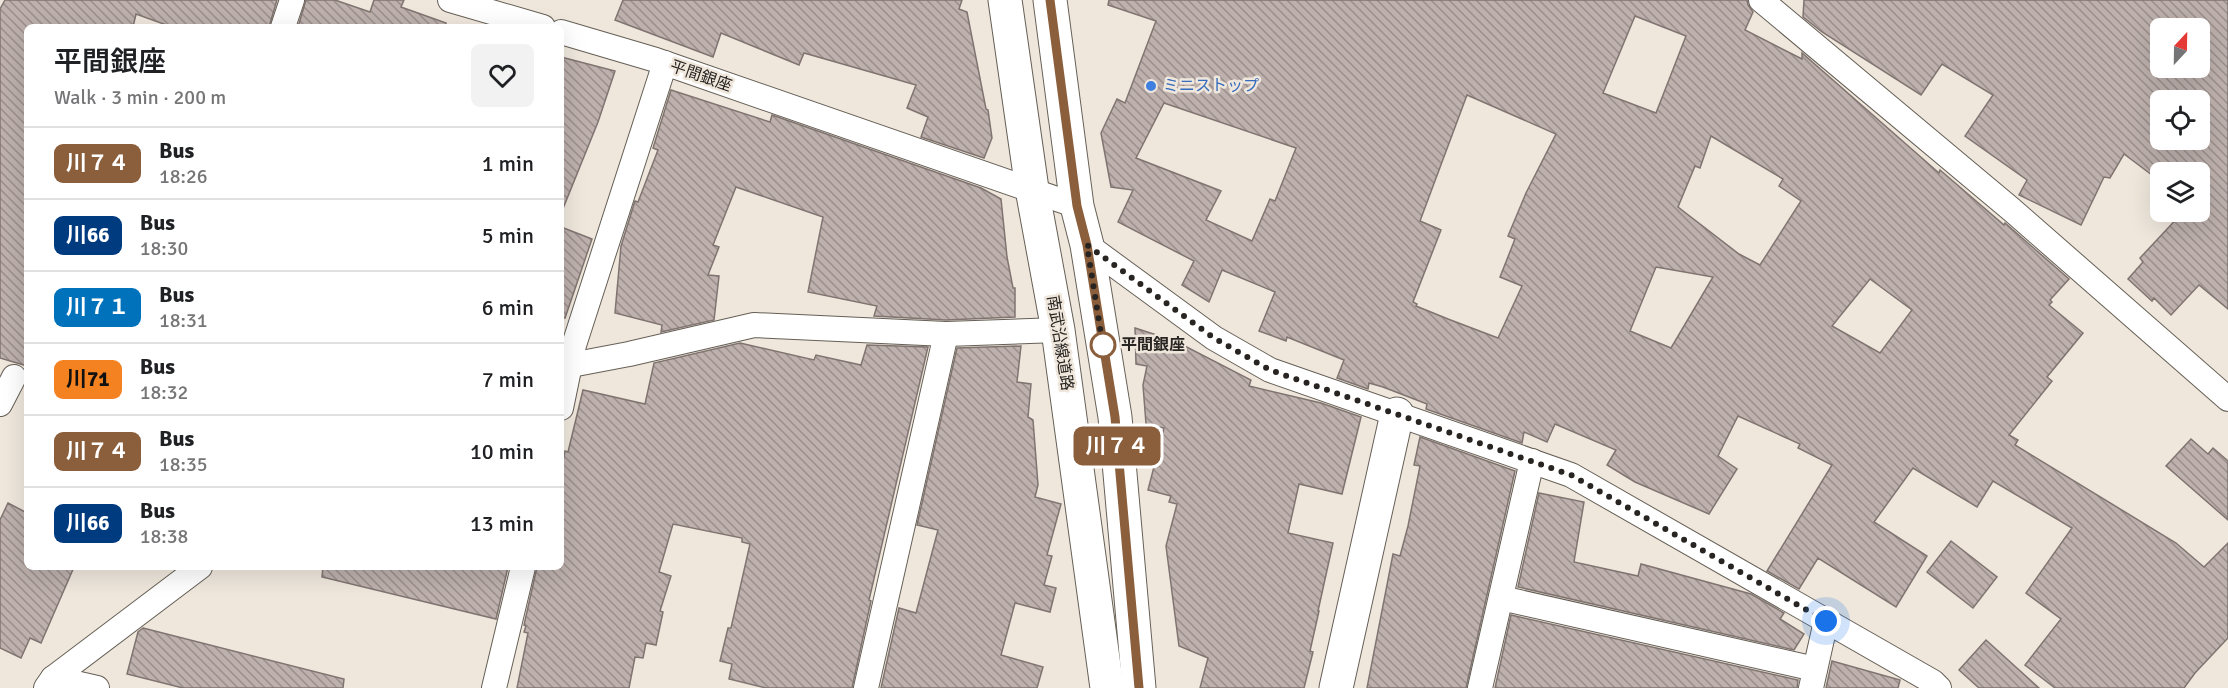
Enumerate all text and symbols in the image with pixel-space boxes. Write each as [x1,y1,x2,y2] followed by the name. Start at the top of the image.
[2150,18,2210,78] north arrow
[2150,18,2210,222] map controls
[471,44,534,107] button: heart
[54,45,166,79] text: 平間銀座
[667,56,735,96] street label: 平間銀座
[1163,76,1259,96] place label: ミニストップ
[1144,79,1158,93] marker: ミニストップ
[54,85,226,110] text: Walk · 3 min · 200 m
[2150,90,2210,150] button: locate
[159,137,194,164] text: Bus
[66,150,129,176] text: 川７４
[482,150,534,177] text: 1 min
[2150,162,2210,222] button: layers
[159,164,208,189] text: 18:26
[140,209,175,236] text: Bus
[66,222,110,248] text: 川66
[482,222,534,249] text: 5 min
[140,236,188,261] text: 18:30
[159,281,194,308] text: Bus
[66,294,129,320] text: 川７１
[482,294,534,321] text: 6 min
[1043,294,1077,392] street label: 南武沿線道路
[159,308,208,333] text: 18:31
[1090,332,1116,358] marker: 平間銀座
[1121,335,1185,355] place label: 平間銀座
[140,353,175,380] text: Bus
[66,366,110,392] text: 川71
[482,366,534,393] text: 7 min
[140,380,188,405] text: 18:32
[159,425,194,452] text: Bus
[1082,426,1152,466] line badge: 川７４
[1086,433,1149,459] text: 川７４
[66,438,129,464] text: 川７４
[470,438,534,465] text: 10 min
[159,452,208,477] text: 18:35
[140,497,175,524] text: Bus
[66,510,110,536] text: 川66
[470,510,534,537] text: 13 min
[140,524,188,549] text: 18:38
[1811,606,1841,636] your location

